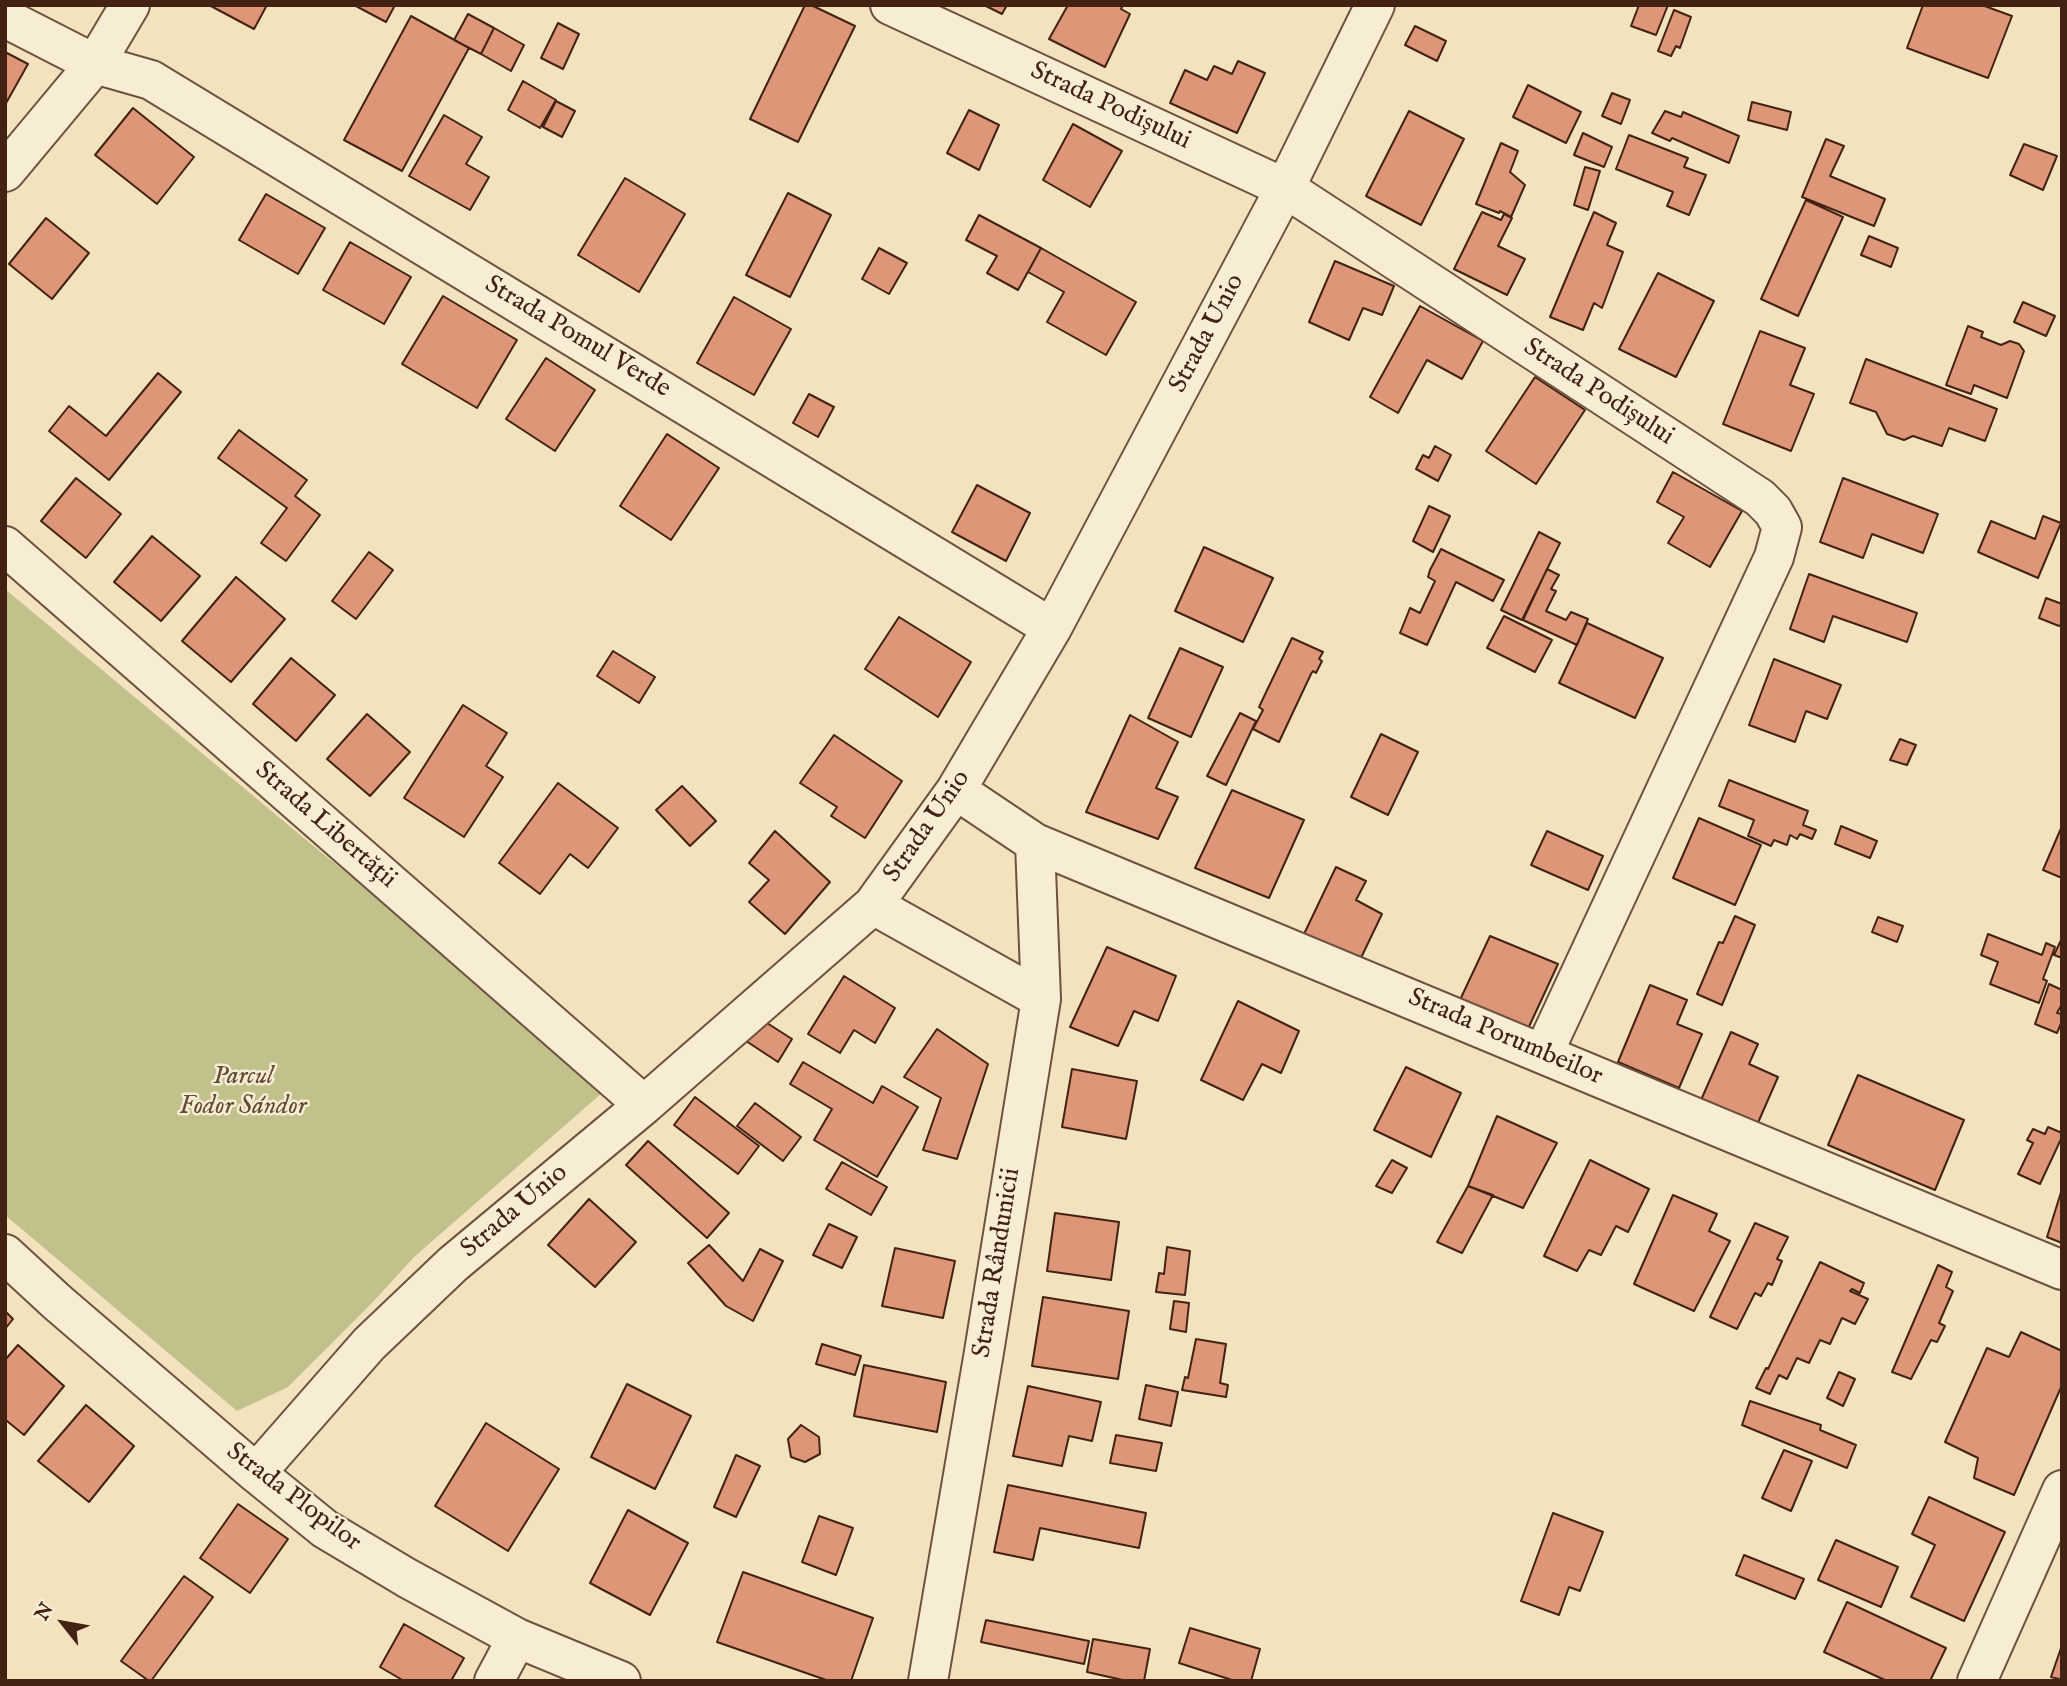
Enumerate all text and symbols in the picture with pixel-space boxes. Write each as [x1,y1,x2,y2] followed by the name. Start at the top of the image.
[1025,56,1195,158] street label: Strada Podișului
[1164,269,1252,399] street label: Strada Unio
[478,270,676,406] street label: Strada Pomul Verde
[1517,333,1679,453] street label: Strada Podișului
[248,756,402,896] street label: Strada Libertății
[878,765,978,889] street label: Strada Unio
[1403,983,1607,1093] street label: Strada Porumbeilor
[179,1062,307,1124] park label: Parcul Fodor Sándor
[455,1158,575,1266] street label: Strada Unio
[968,1166,1028,1360] street label: Strada Rândunicii
[219,1437,367,1559] street label: Strada Plopilor
[28,1588,98,1658] north arrow
[30,1599,60,1625] text: N

